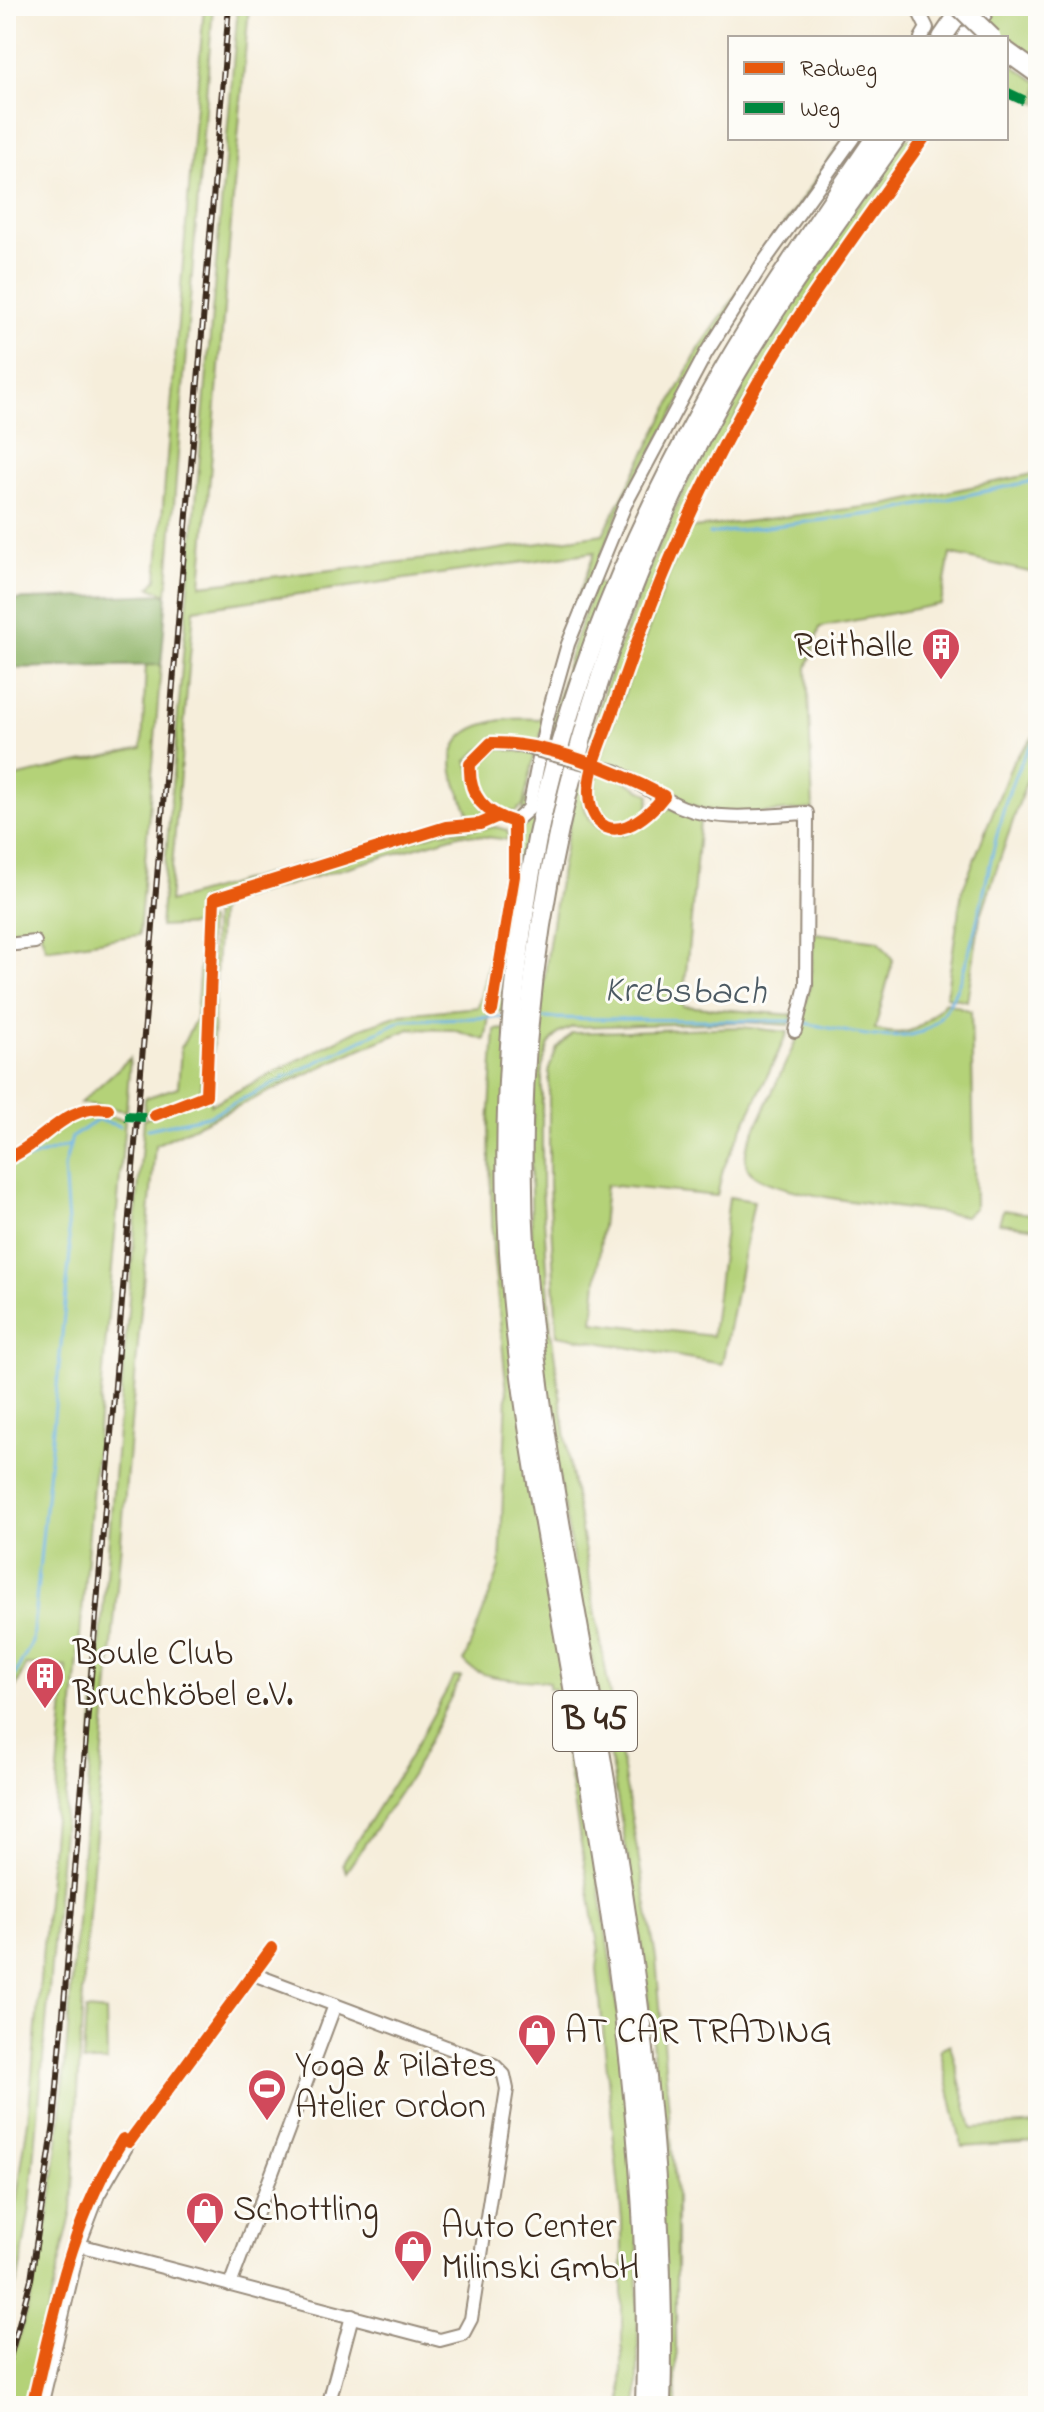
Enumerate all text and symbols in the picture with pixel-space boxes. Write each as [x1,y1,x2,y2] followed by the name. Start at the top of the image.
[728,36,1008,140] legend
[800,53,877,88] text: Radweg
[800,93,840,128] text: Weg
[794,621,914,674] place label: Reithalle
[920,626,962,681] building icon: Reithalle
[603,964,767,1022] water label: Krebsbach
[72,1629,293,1723] place label: Boule Club Bruchköbel e.V.
[24,1655,66,1710] building icon: Boule Club Bruchköbel e.V.
[553,1691,637,1751] road number: B 45
[565,2007,832,2060] place label: AT CAR TRADING
[516,2012,558,2067] shop icon: AT CAR TRADING
[295,2041,496,2135] place label: Yoga & Pilates Atelier Ordon
[246,2067,288,2122] sports icon: Yoga & Pilates Atelier Ordon
[233,2185,379,2238] place label: Schottling
[184,2190,226,2245] shop icon: Schottling
[441,2202,640,2296] place label: Auto Center Milinski GmbH
[392,2228,434,2283] shop icon: Auto Center Milinski GmbH

